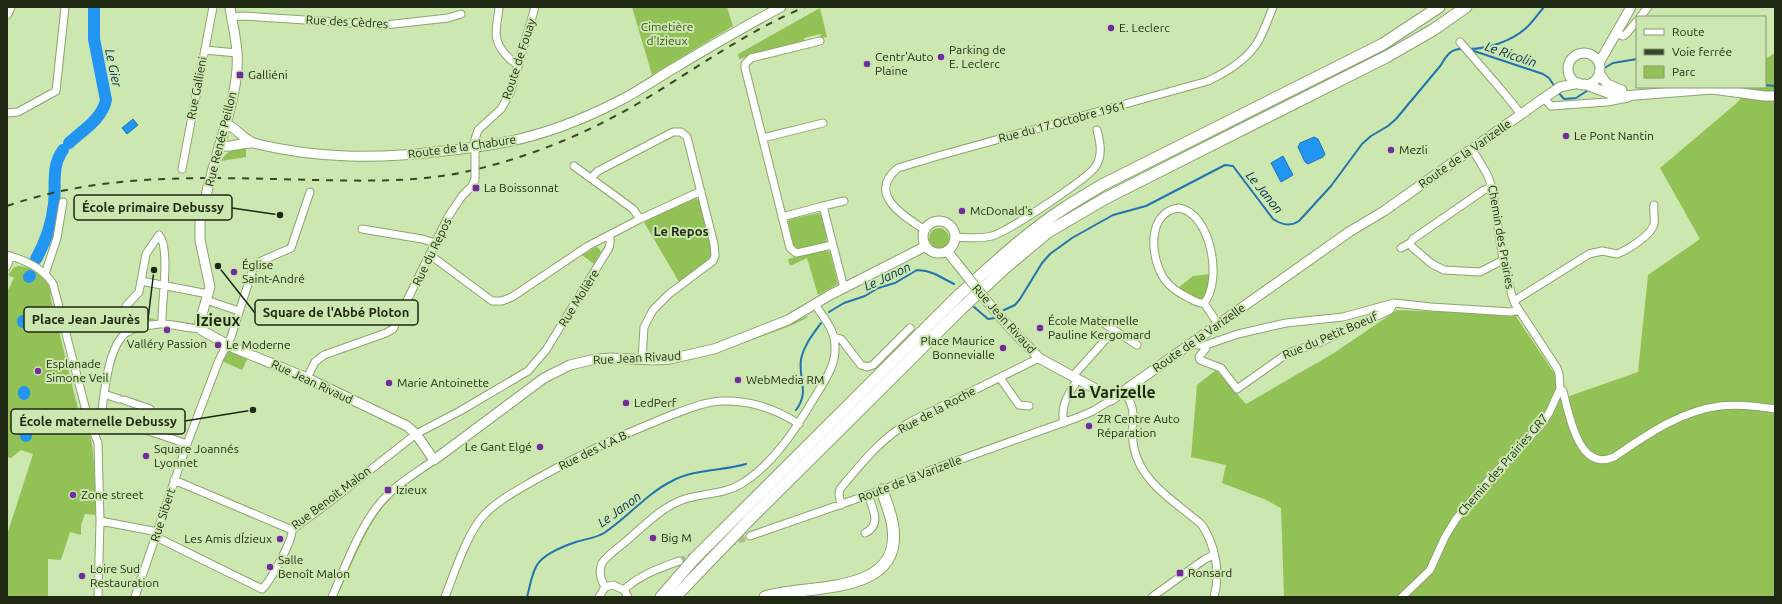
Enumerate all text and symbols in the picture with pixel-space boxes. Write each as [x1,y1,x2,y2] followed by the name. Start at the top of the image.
[305,13,389,30] street label: Rue des Cèdres
[1636,16,1766,88] legend
[499,17,538,101] street label: Route de Fouay
[641,20,693,47] park label: Cimetière d'Izieux
[1119,21,1170,34] place label: E. Leclerc
[1106,23,1116,33] marker: E. Leclerc
[1672,25,1705,38] text: Route
[1483,39,1539,69] water label: Le Ricolin
[949,43,1006,70] place label: Parking de E. Leclerc
[1672,45,1732,58] text: Voie ferrée
[103,48,125,89] water label: Le Gier
[875,50,934,77] place label: Centr'Auto Plaine
[936,52,946,62] marker: Parking de E. Leclerc
[184,55,209,120] street label: Rue Gallieni
[862,59,872,69] marker: Centr'Auto Plaine
[1672,65,1696,78] text: Parc
[248,68,288,81] place label: Galliéni
[235,70,245,80] marker: Galliéni
[202,90,239,188] street label: Rue Renée Peillon
[997,98,1127,145] street label: Rue du 17 Octobre 1961
[1416,117,1513,190] street label: Route de la Varizelle
[1574,129,1654,142] place label: Le Pont Nantin
[1561,131,1571,141] marker: Le Pont Nantin
[407,132,517,161] street label: Route de la Chabure
[1399,143,1428,156] place label: Mezli
[1386,145,1396,155] marker: Mezli
[1244,168,1286,216] water label: Le Janon
[484,181,559,194] place label: La Boissonnat
[471,183,481,193] marker: La Boissonnat
[1486,184,1517,290] street label: Chemin des Prairies
[74,195,232,220] callout: École primaire Debussy
[82,199,224,214] text: École primaire Debussy
[970,204,1033,217] place label: McDonald's
[957,206,967,216] marker: McDonald's
[410,216,454,288] street label: Rue du Repos
[653,224,709,238] district label: Le Repos
[242,258,305,285] place label: Église Saint-André
[861,259,913,293] water label: Le Janon
[229,267,239,277] marker: Église Saint-André
[556,267,601,329] street label: Rue Molière
[970,282,1039,356] street label: Rue Jean Rivaud
[255,300,418,325] callout: Square de l'Abbé Ploton
[1150,301,1247,374] street label: Route de la Varizelle
[263,305,409,319] text: Square de l'Abbé Ploton
[24,307,148,332] callout: Place Jean Jaurès
[1280,310,1380,361] street label: Rue du Petit Boeuf
[196,311,241,329] district label: Izieux
[32,312,140,326] text: Place Jean Jaurès
[1048,314,1151,341] place label: École Maternelle Pauline Kergomard
[1035,323,1045,333] marker: École Maternelle Pauline Kergomard
[162,325,172,335] marker: Valléry Passion
[920,334,995,361] place label: Place Maurice Bonnevialle
[127,337,207,350] place label: Valléry Passion
[226,338,291,351] place label: Le Moderne
[213,340,223,350] marker: Le Moderne
[998,343,1008,353] marker: Place Maurice Bonnevialle
[593,349,681,366] street label: Rue Jean Rivaud
[46,357,109,384] place label: Esplanade Simone Veil
[269,357,355,406] street label: Rue Jean Rivaud
[33,366,43,376] marker: Esplanade Simone Veil
[746,373,824,386] place label: WebMedia RM
[733,375,743,385] marker: WebMedia RM
[397,376,489,389] place label: Marie Antoinette
[384,378,394,388] marker: Marie Antoinette
[1068,383,1156,401] district label: La Varizelle
[896,384,978,435] street label: Rue de la Roche
[634,396,677,409] place label: LedPerf
[621,398,631,408] marker: LedPerf
[11,409,185,434] callout: École maternelle Debussy
[1455,411,1550,518] street label: Chemin des Prairies GR7
[1097,412,1180,439] place label: ZR Centre Auto Réparation
[19,413,177,428] text: École maternelle Debussy
[1084,421,1094,431] marker: ZR Centre Auto Réparation
[556,427,631,472] street label: Rue des V.A.B.
[465,440,532,453] place label: Le Gant Elgé
[154,442,239,469] place label: Square Joannés Lyonnet
[535,442,545,452] marker: Le Gant Elgé
[141,451,151,461] marker: Square Joannés Lyonnet
[856,453,963,504] street label: Route de la Varizelle
[289,464,373,532] street label: Rue Benoit Malon
[396,483,427,496] place label: Izieux
[383,485,393,495] marker: Izieux
[148,486,177,543] street label: Rue Sibert
[81,488,144,501] place label: Zone street
[595,489,643,529] water label: Le Janon
[68,490,78,500] marker: Zone street
[661,531,692,544] place label: Big M
[184,532,272,545] place label: Les Amis dÍzieux
[648,533,658,543] marker: Big M
[275,534,285,544] marker: Les Amis dÍzieux
[278,553,350,580] place label: Salle Benoît Malon
[90,562,159,589] place label: Loire Sud Restauration
[265,562,275,572] marker: Salle Benoît Malon
[1188,566,1232,579] place label: Ronsard
[1175,568,1185,578] marker: Ronsard
[77,571,87,581] marker: Loire Sud Restauration

